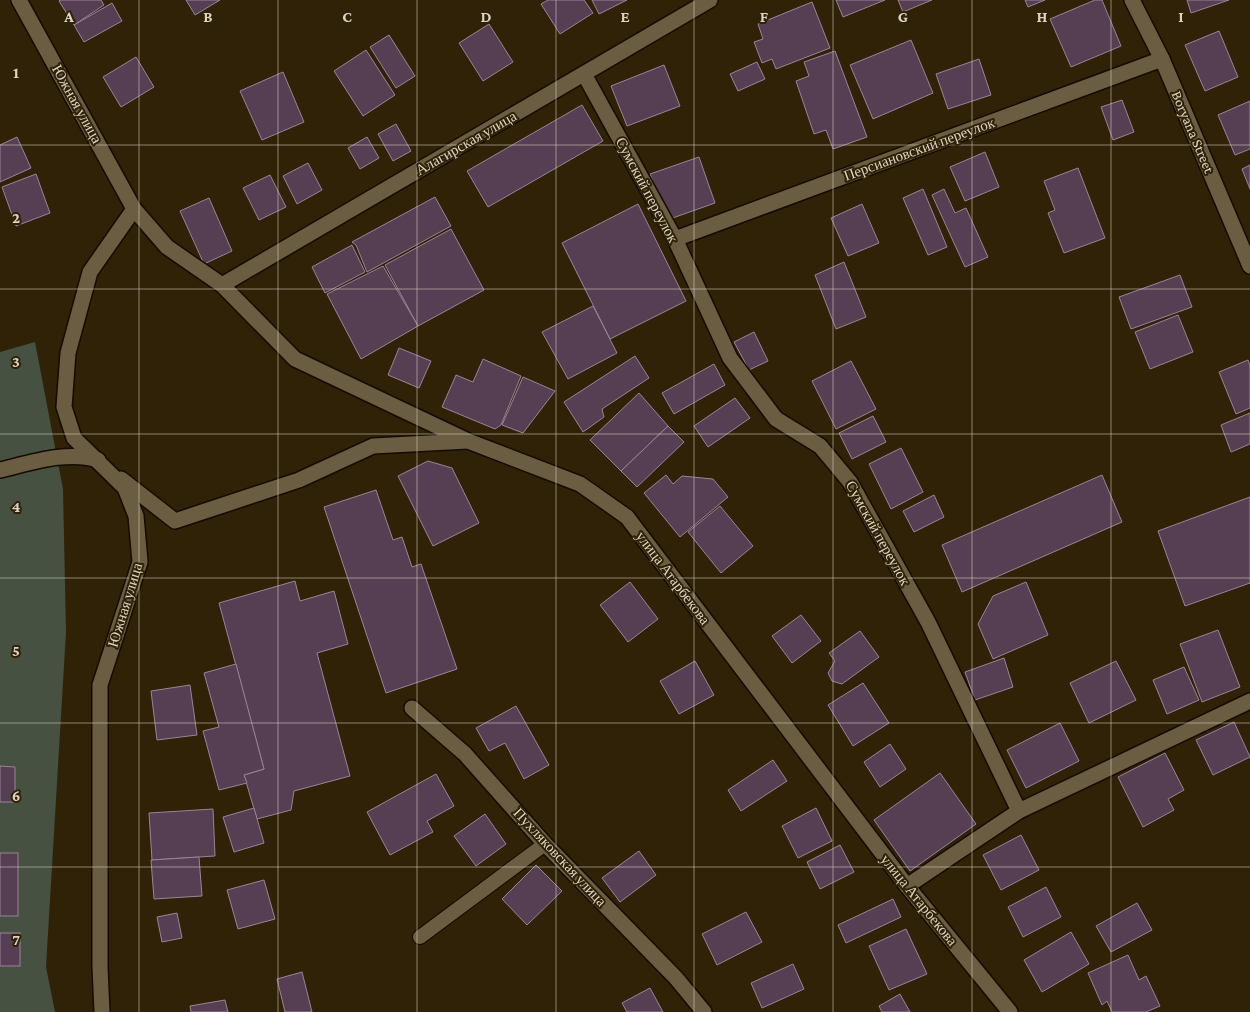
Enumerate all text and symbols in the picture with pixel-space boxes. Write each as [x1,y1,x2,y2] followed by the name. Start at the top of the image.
[63,8,74,25] text: A
[203,8,213,25] text: B
[342,8,352,25] text: C
[480,8,492,25] text: D
[620,8,630,25] text: E
[760,8,769,25] text: F
[898,8,908,25] text: G
[1037,8,1048,25] text: H
[1178,8,1184,25] text: I
[49,62,105,146] street label: Южная улица
[13,64,19,81] text: 1
[1168,89,1218,177] street label: Boryana Street
[413,107,520,178] street label: Алагирская улица
[841,114,997,184] street label: Персиановский переулок
[613,135,682,246] street label: Сумский переулок
[12,209,20,226] text: 2
[12,353,20,370] text: 3
[843,478,914,589] street label: Сумский переулок
[12,498,21,515] text: 4
[633,528,713,628] street label: улица Атарбекова
[105,561,146,649] street label: Южная улица
[12,642,20,659] text: 5
[12,787,20,804] text: 6
[510,805,610,910] street label: Пухляковская улица
[877,851,961,949] street label: улица Атарбекова
[12,931,20,948] text: 7

